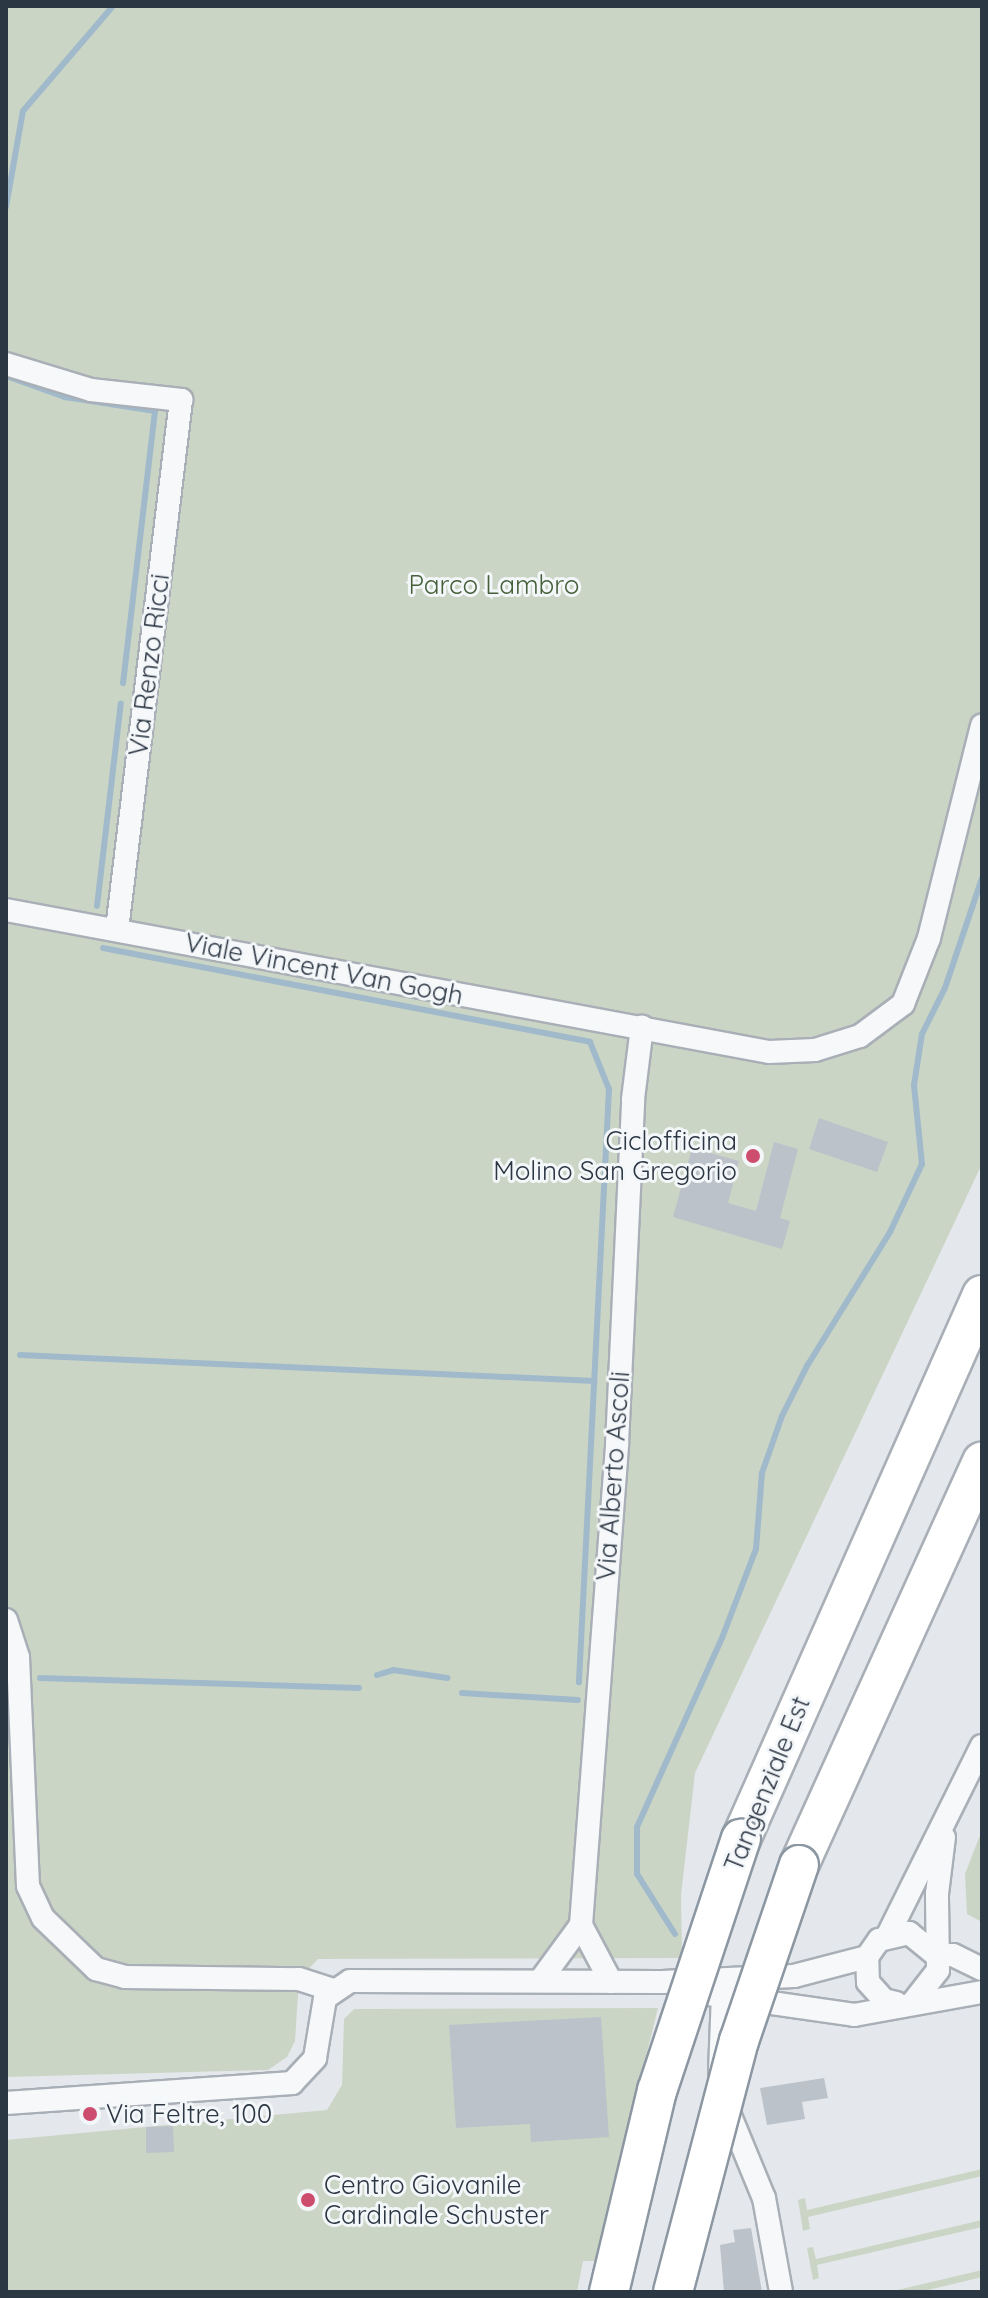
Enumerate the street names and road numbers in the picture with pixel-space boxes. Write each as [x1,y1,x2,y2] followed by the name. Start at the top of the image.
[122,572,176,758] street label: Via Renzo Ricci
[182,927,466,1011] street label: Viale Vincent Van Gogh
[590,1370,636,1582] street label: Via Alberto Ascoli
[718,1692,816,1876] street label: Tangenziale Est

